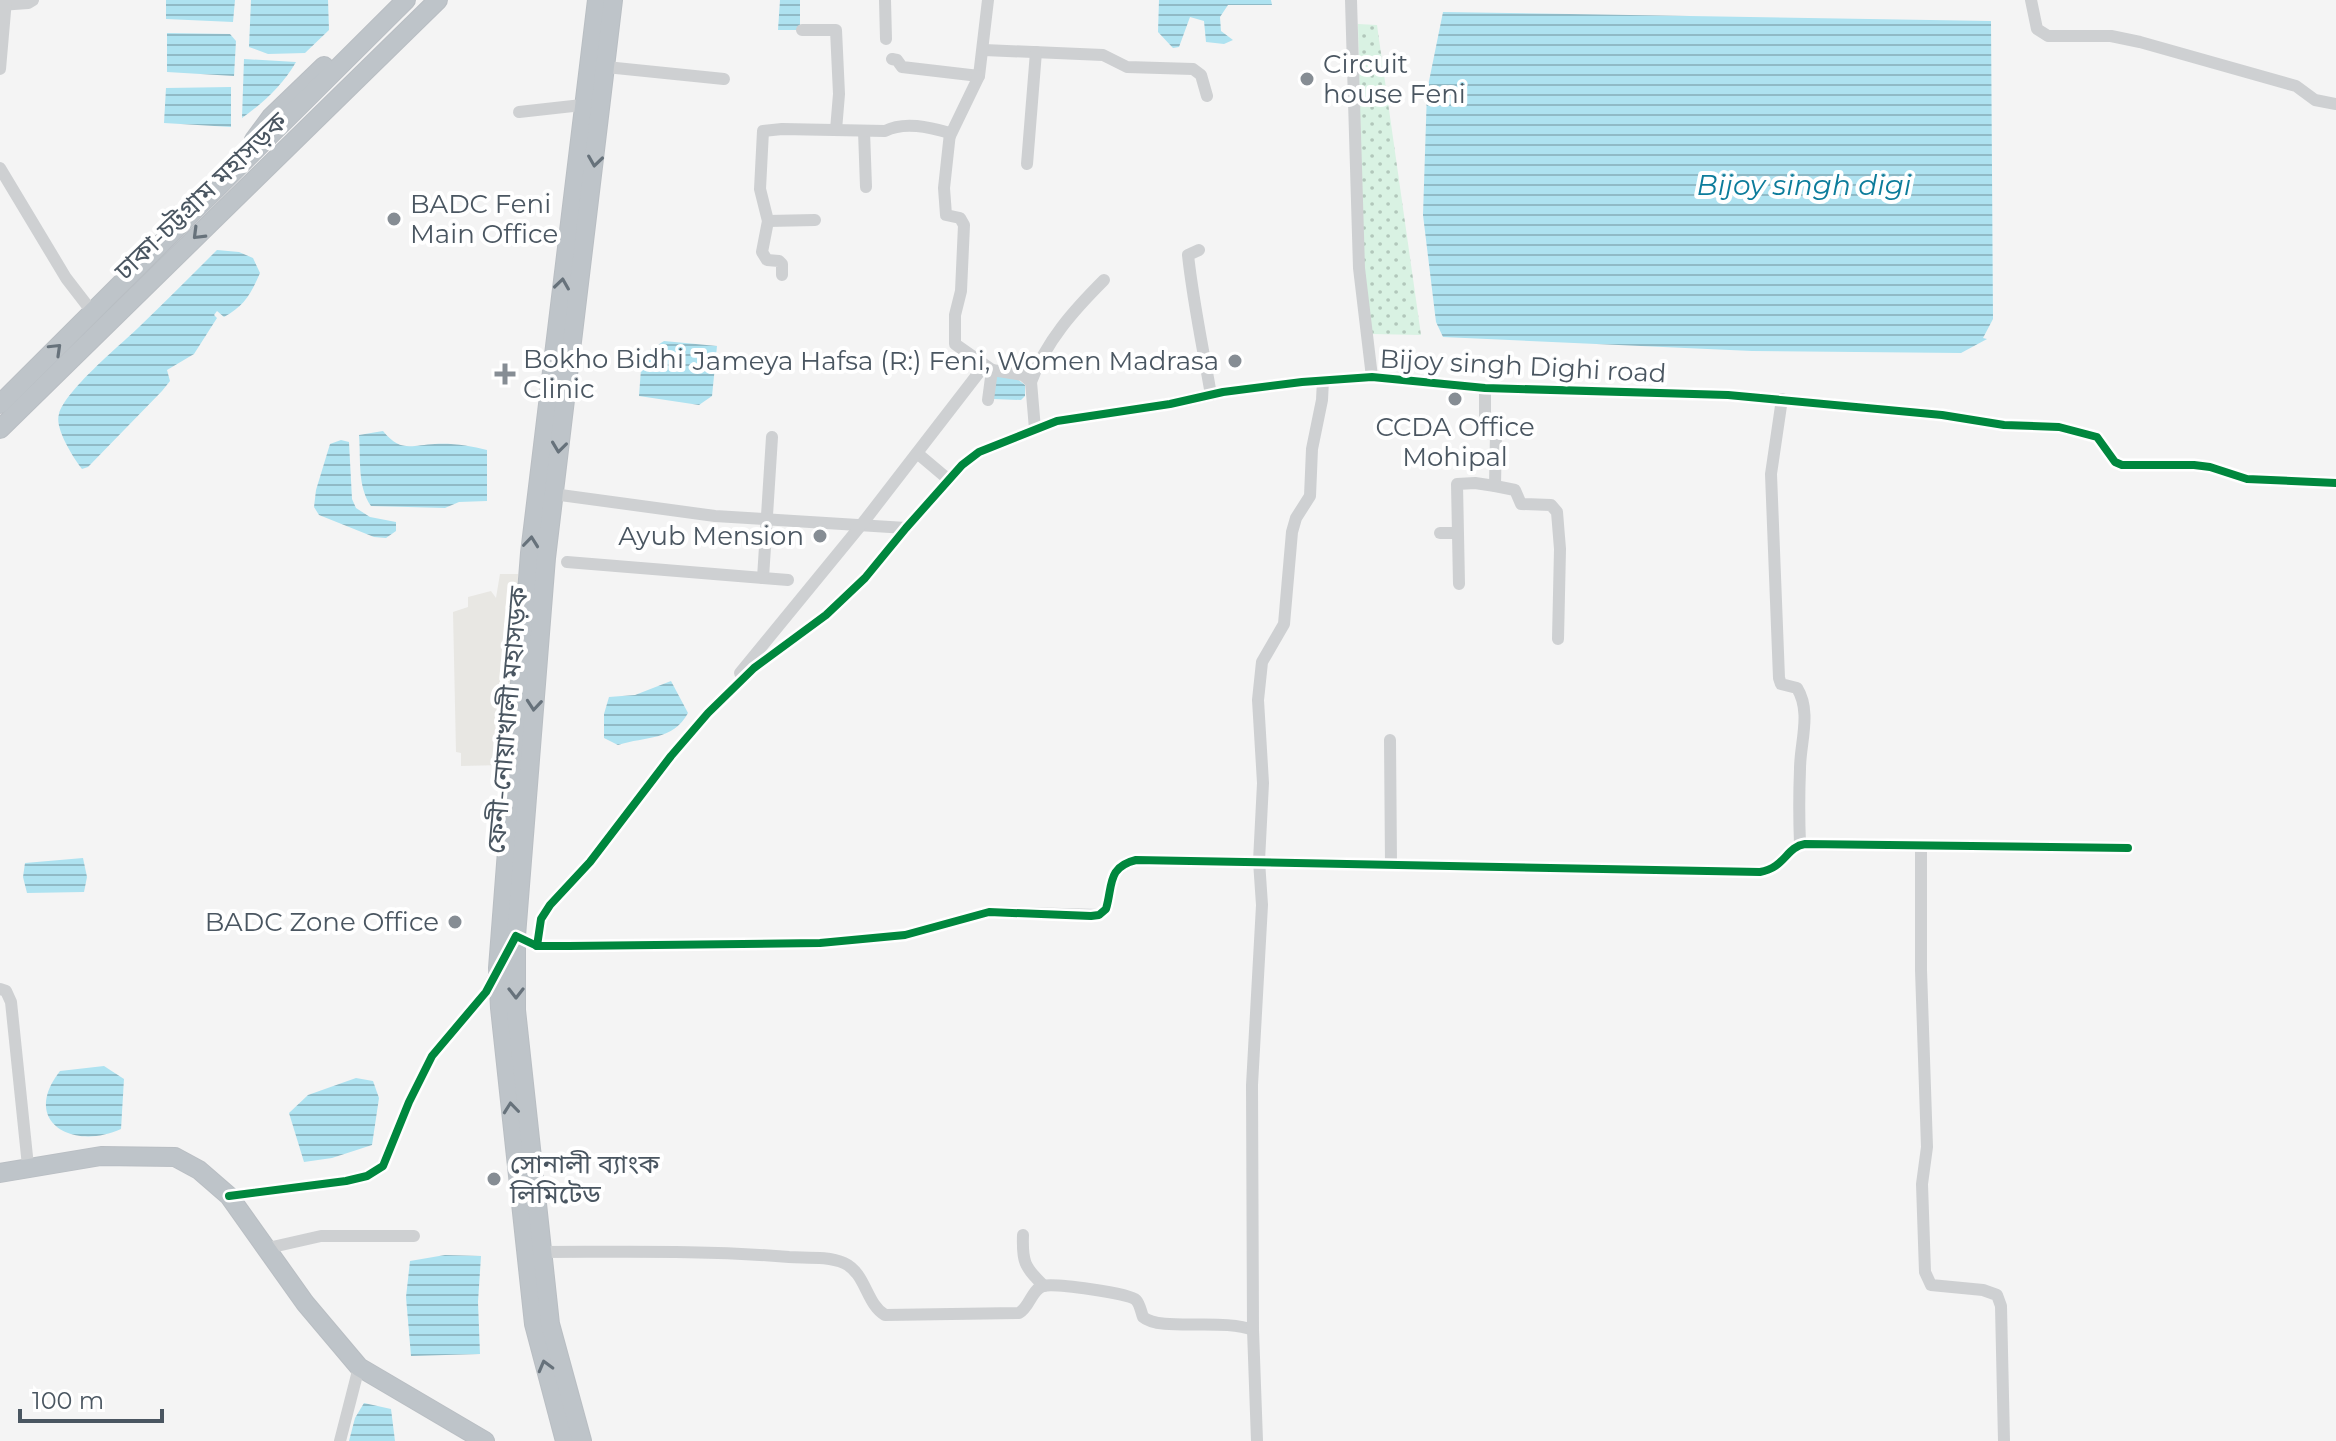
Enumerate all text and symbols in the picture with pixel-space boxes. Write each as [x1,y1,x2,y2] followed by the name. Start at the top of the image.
[1323,48,1466,110] place label: Circuit house Feni
[1298,70,1316,88] marker: Circuit house Feni
[107,105,295,287] street label: ঢাকা-চট্টগ্রাম মহাসড়ক
[587,154,604,168] one-way arrow
[1697,168,1912,202] water label: Bijoy singh digi
[410,188,558,250] place label: BADC Feni Main Office
[385,210,403,228] marker: BADC Feni Main Office
[193,225,207,239] one-way arrow
[553,277,570,290] one-way arrow
[523,343,684,405] place label: Bokho Bidhi Clinic
[1379,343,1667,389] street label: Bijoy singh Dighi road
[47,344,61,359] one-way arrow
[692,345,1219,377] place label: Jameya Hafsa (R:) Feni, Women Madrasa
[1226,352,1244,370] marker: Jameya Hafsa (R:) Feni, Women Madrasa
[494,363,516,385] marker: Bokho Bidhi Clinic
[1446,390,1464,408] marker: CCDA Office Mohipal
[1375,411,1535,473] place label: CCDA Office Mohipal
[551,440,568,454] one-way arrow
[618,520,804,552] place label: Ayub Mension
[811,527,829,545] marker: Ayub Mension
[522,535,539,549] one-way arrow
[479,584,535,855] street label: ফেনী-নোয়াখালী মহাসড়ক
[526,699,543,712] one-way arrow
[205,906,439,938] place label: BADC Zone Office
[446,913,464,931] marker: BADC Zone Office
[507,987,525,1000] one-way arrow
[502,1101,519,1114] one-way arrow
[509,1148,661,1210] place label: সোনালী ব্যাংক লিমিটেড
[485,1170,503,1188] marker: সোনালী ব্যাংক লিমিটেড
[538,1359,554,1373] one-way arrow
[20,1373,162,1423] scale bar
[32,1386,104,1415] text: 100 m

